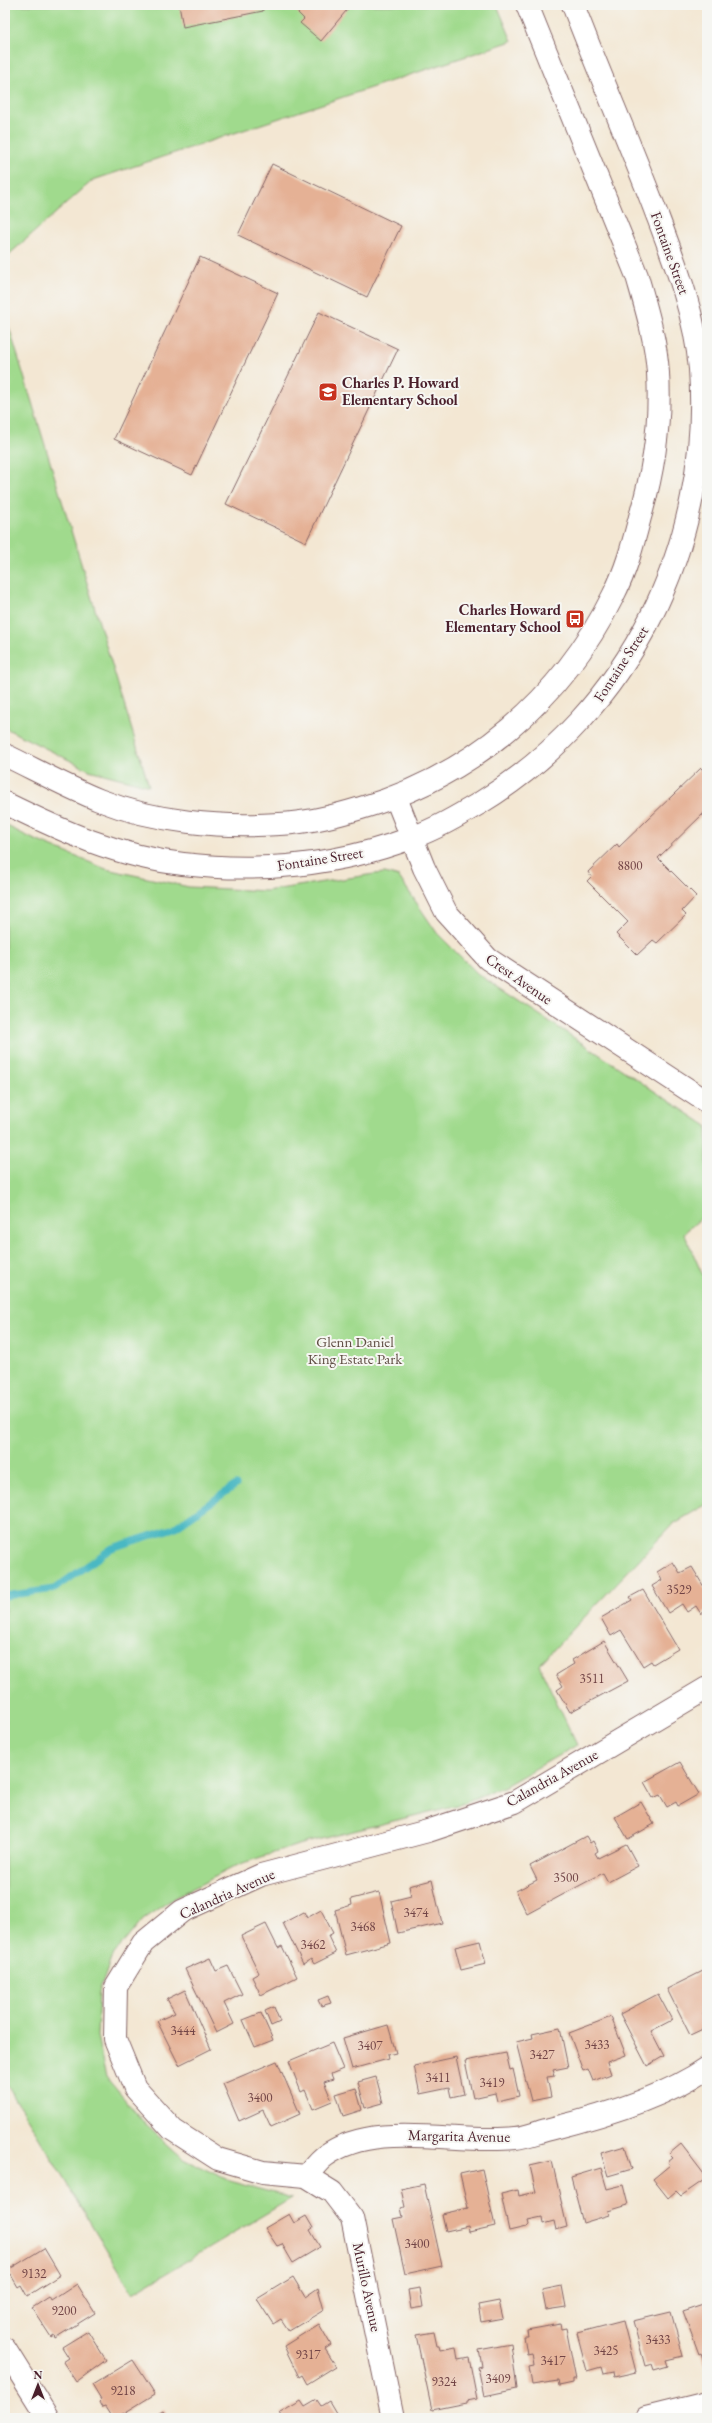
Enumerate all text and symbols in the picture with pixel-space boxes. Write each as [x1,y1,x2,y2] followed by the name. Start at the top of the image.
[647,209,694,297] street label: Fontaine Street
[342,373,460,409] place label: Charles P. Howard Elementary School
[317,381,339,403] school or university icon: Charles P. Howard Elementary School
[445,600,562,636] place label: Charles Howard Elementary School
[564,608,586,630] bus stop icon: Charles Howard Elementary School
[589,622,652,705] street label: Fontaine Street
[276,842,364,875] street label: Fontaine Street
[618,857,642,874] house number: 8800
[482,949,556,1009] street label: Crest Avenue
[308,1332,403,1368] park label: Glenn Daniel King Estate Park
[667,1581,692,1598] house number: 3529
[580,1670,604,1687] house number: 3511
[502,1744,601,1811] street label: Calandria Avenue
[176,1864,278,1923] street label: Calandria Avenue
[554,1869,578,1886] house number: 3500
[404,1904,429,1921] house number: 3474
[351,1918,375,1935] house number: 3468
[301,1936,326,1953] house number: 3462
[171,2022,196,2039] house number: 3444
[585,2036,609,2053] house number: 3433
[358,2037,383,2054] house number: 3407
[530,2046,555,2063] house number: 3427
[426,2069,450,2086] house number: 3411
[480,2074,505,2091] house number: 3419
[248,2089,272,2106] house number: 3400
[408,2125,510,2146] street label: Margarita Avenue
[405,2235,429,2252] house number: 3400
[349,2241,386,2333] street label: Murillo Avenue
[22,2265,47,2282] house number: 9132
[52,2302,76,2319] house number: 9200
[646,2331,670,2348] house number: 3433
[594,2342,618,2359] house number: 3425
[296,2346,321,2363] house number: 9317
[541,2352,566,2369] house number: 3417
[18,2365,58,2405] north arrow
[34,2368,43,2382] text: N
[486,2370,511,2387] house number: 3409
[432,2373,457,2390] house number: 9324
[111,2382,135,2399] house number: 9218

